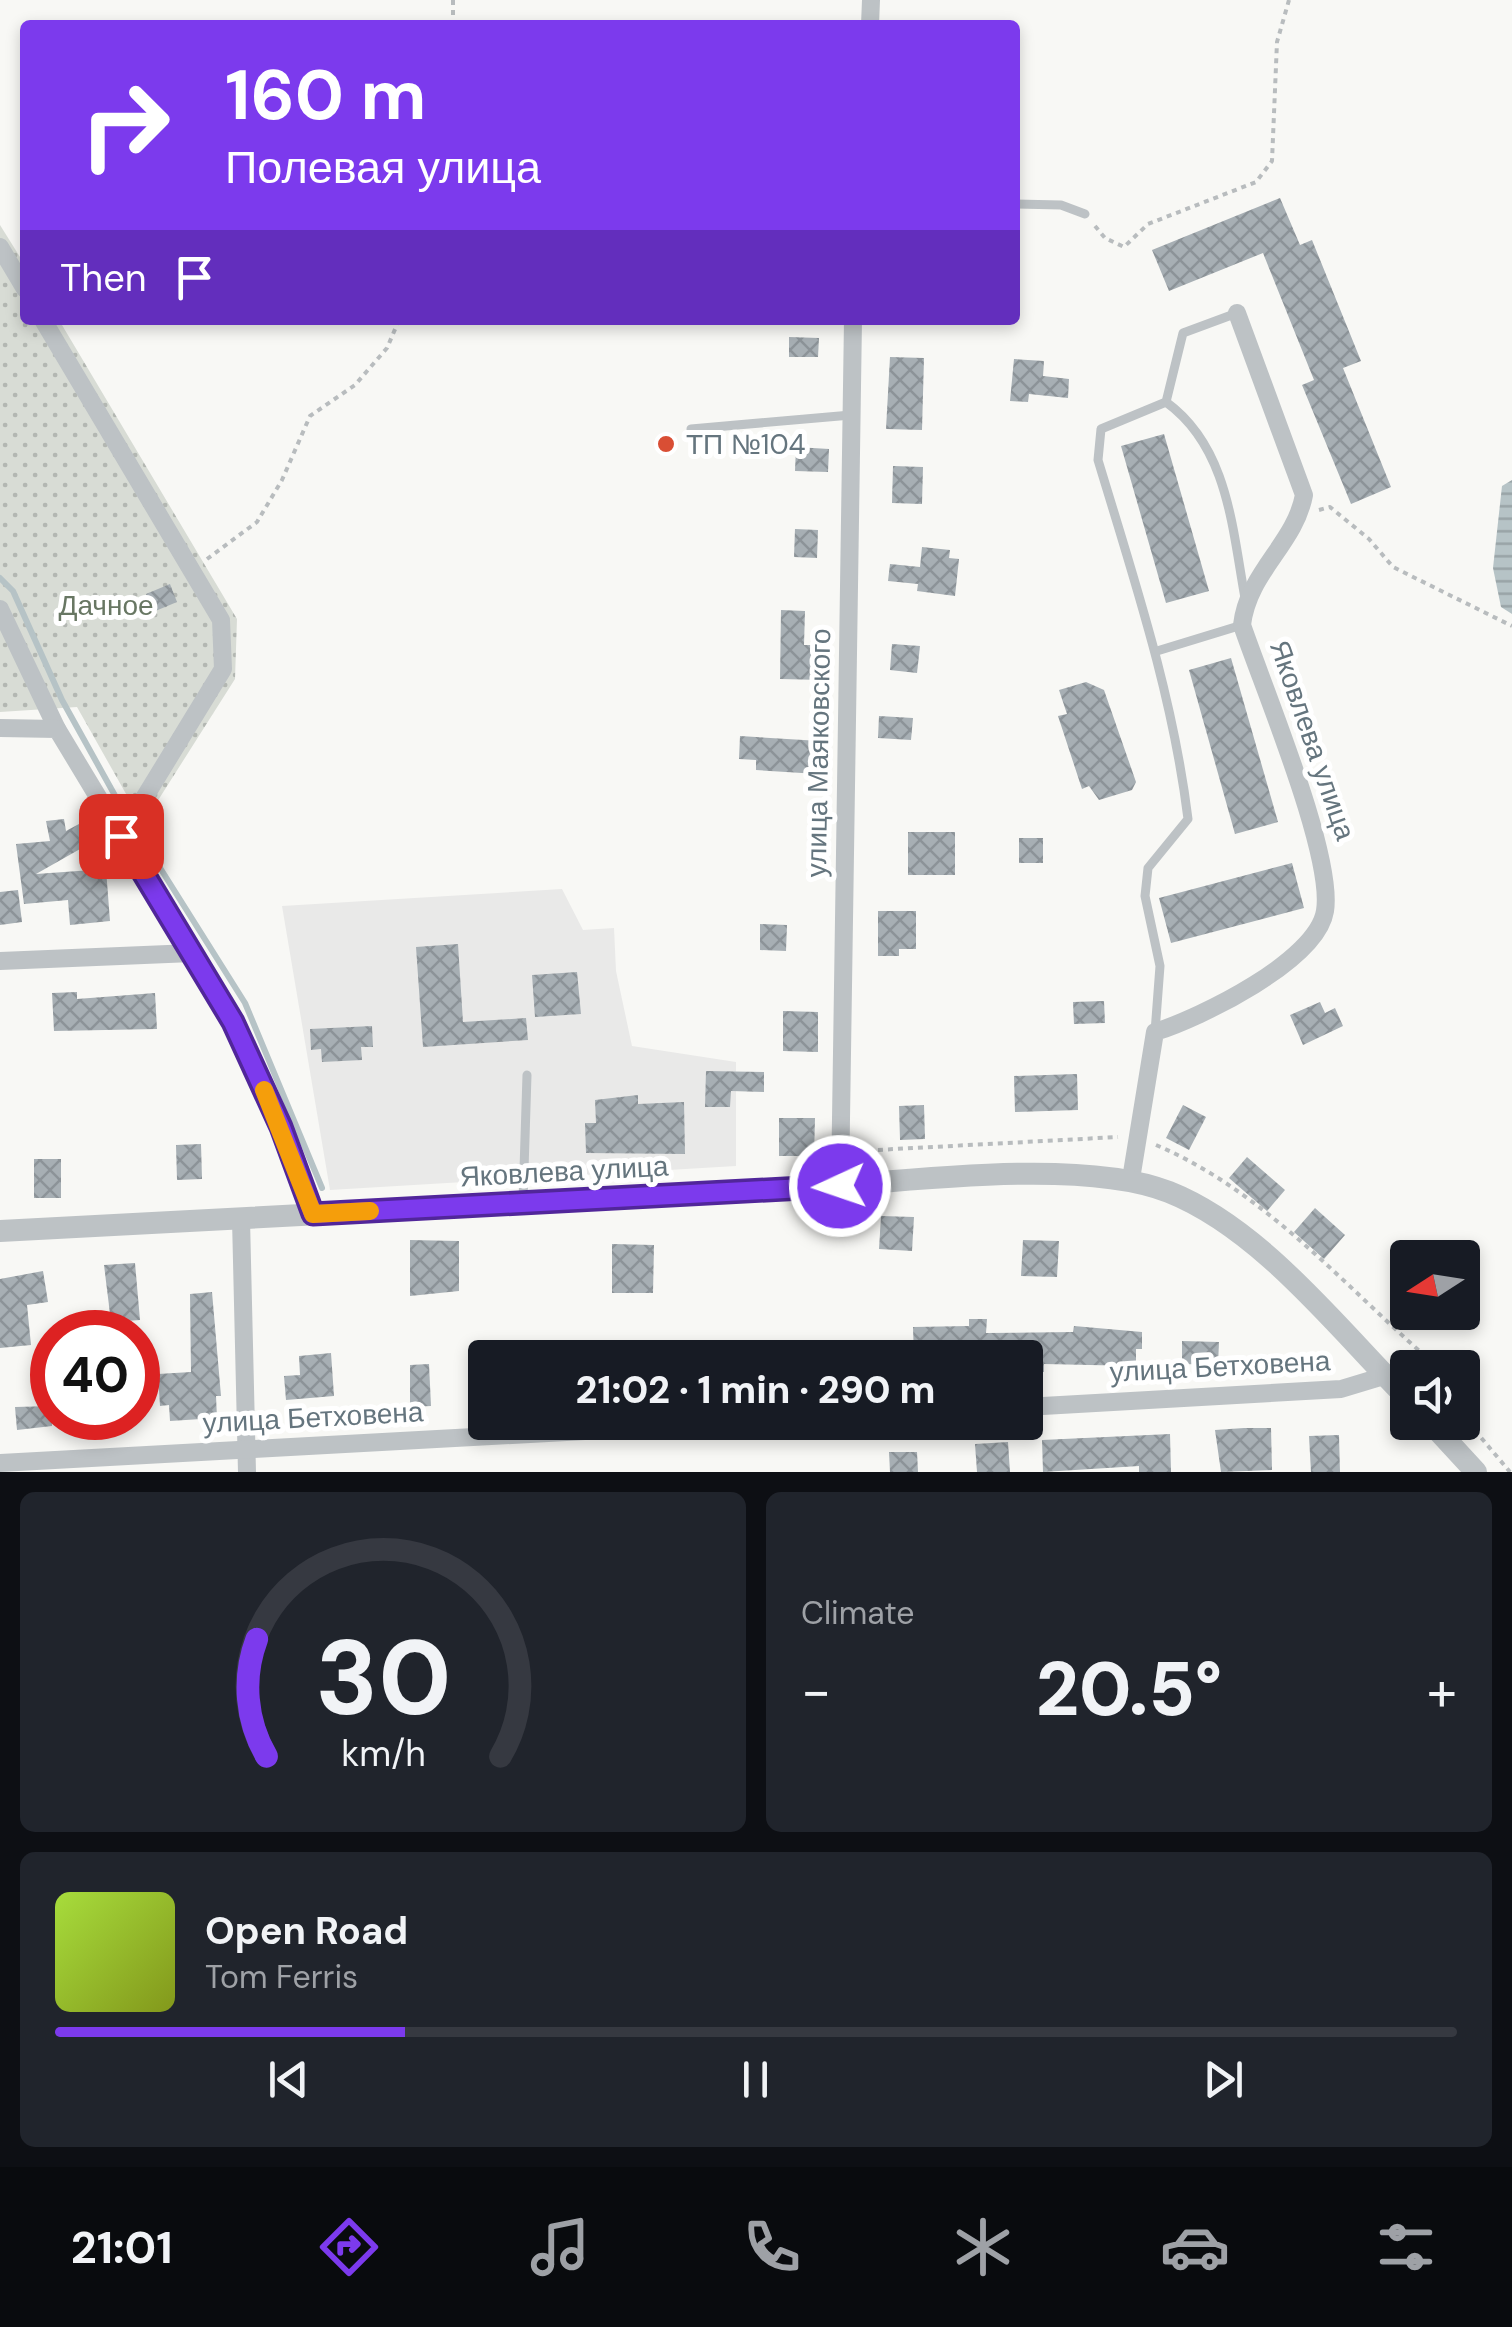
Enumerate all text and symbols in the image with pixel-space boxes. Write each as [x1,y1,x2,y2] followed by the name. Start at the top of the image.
[225,50,426,141] text: 160 m
[60,60,190,190] icon: right
[225,138,541,197] text: Полевая улица
[167,250,222,305] icon: arrive
[60,253,147,303] text: Then
[686,426,806,463] place label: ТП №104
[655,433,677,455] marker: ТП №104
[58,587,154,624] park label: Дачное
[798,628,839,878] street label: улица Маяковского
[1261,635,1364,845] street label: Яковлева улица
[79,794,164,879] pin
[94,809,149,864] icon: arrive
[788,1134,892,1238] position arrow
[459,1148,670,1195] street label: Яковлева улица
[1390,1240,1480,1330] north arrow
[1390,1240,1480,1440] map controls
[30,1310,160,1440] speed limit sign: 40
[1109,1342,1332,1391] street label: улица Бетховена
[1390,1350,1480,1440] button: sound
[576,1365,935,1415] text: 21:02 · 1 min · 290 m
[202,1393,425,1442] street label: улица Бетховена
[801,1592,915,1634] text: Climate
[315,1611,451,1746] text: 30
[1036,1641,1222,1738] text: 20.5°
[801,1655,831,1727] text: −
[1427,1655,1457,1727] text: +
[341,1731,425,1777] text: km/h
[205,1906,408,1956] text: Open Road
[205,1956,358,1998] text: Tom Ferris
[261,2052,316,2107] icon: previous
[728,2052,783,2107] icon: pause
[1196,2052,1251,2107] icon: next
[314,2212,384,2282] icon: directions
[525,2212,595,2282] icon: music
[737,2212,807,2282] icon: phone
[948,2212,1018,2282] icon: climate
[1160,2212,1230,2282] icon: car
[1371,2212,1441,2282] icon: filters
[71,2218,173,2277] text: 21:01

